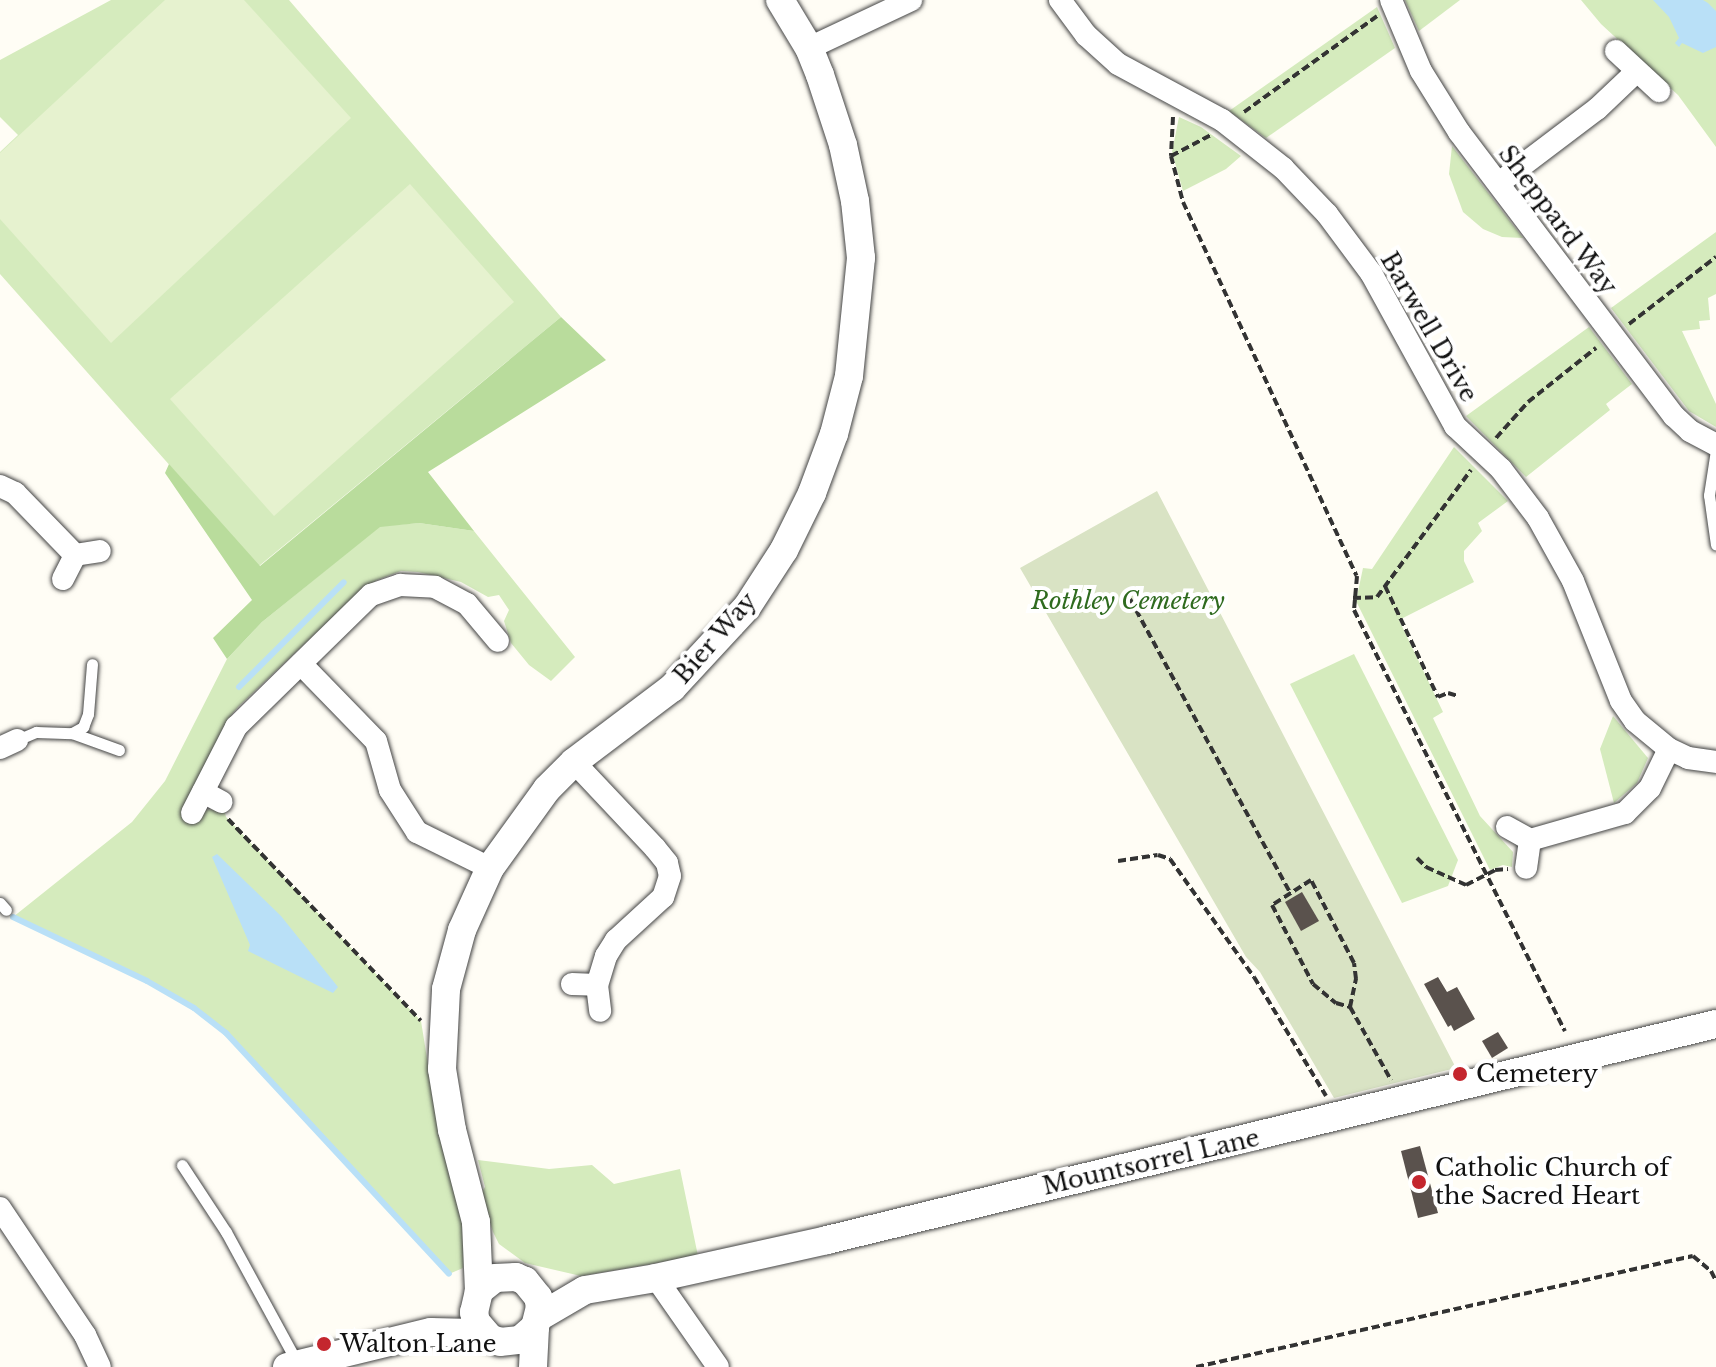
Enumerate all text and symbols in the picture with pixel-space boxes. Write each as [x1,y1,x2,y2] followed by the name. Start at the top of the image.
[1492,139,1624,301] street label: Sheppard Way
[1375,247,1483,407] street label: Barwell Drive
[667,586,763,690] street label: Bier Way
[1031,587,1225,615] park label: Rothley Cemetery
[1476,1060,1598,1088] place label: Cemetery
[1451,1065,1469,1083] marker: Cemetery
[1040,1123,1262,1201] street label: Mountsorrel Lane
[1435,1154,1669,1210] place label: Catholic Church of the Sacred Heart
[1410,1173,1428,1191] marker: Catholic Church of the Sacred Heart
[340,1330,496,1358] place label: Walton Lane
[315,1335,333,1353] marker: Walton Lane

